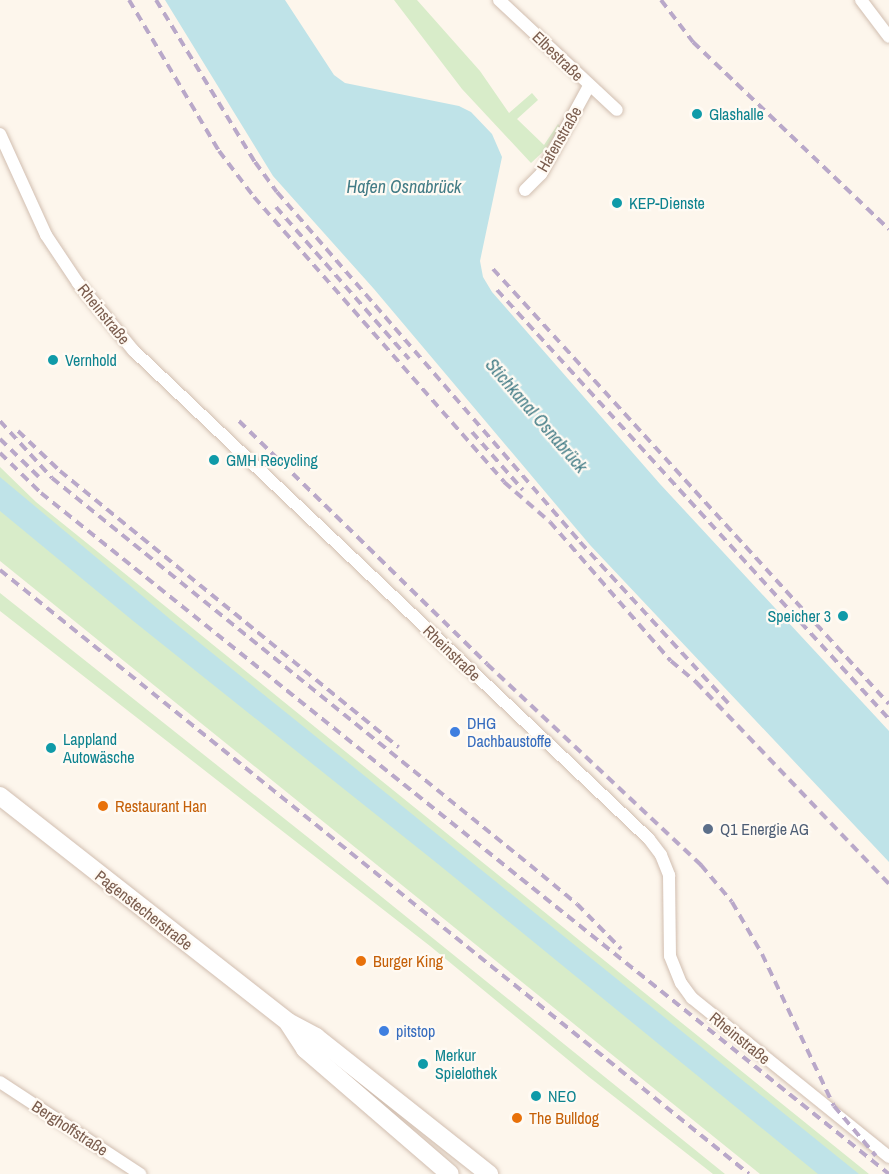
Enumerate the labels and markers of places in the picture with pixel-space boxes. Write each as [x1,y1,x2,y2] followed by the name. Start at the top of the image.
[709,104,764,124] place label: Glashalle
[690,107,704,121] marker: Glashalle
[629,193,705,213] place label: KEP-Dienste
[610,196,624,210] marker: KEP-Dienste
[65,350,117,370] place label: Vernhold
[46,353,60,367] marker: Vernhold
[226,450,318,470] place label: GMH Recycling
[207,453,221,467] marker: GMH Recycling
[768,606,831,626] place label: Speicher 3
[836,609,850,623] marker: Speicher 3
[467,713,551,751] place label: DHG Dachbaustoffe
[448,725,462,739] marker: DHG Dachbaustoffe
[63,729,134,767] place label: Lappland Autowäsche
[44,741,58,755] marker: Lappland Autowäsche
[115,796,207,816] place label: Restaurant Han
[96,799,110,813] marker: Restaurant Han
[720,819,810,839] place label: Q1 Energie AG
[701,822,715,836] marker: Q1 Energie AG
[373,951,443,971] place label: Burger King
[354,954,368,968] marker: Burger King
[396,1021,435,1041] place label: pitstop
[377,1024,391,1038] marker: pitstop
[435,1045,497,1083] place label: Merkur Spielothek
[416,1057,430,1071] marker: Merkur Spielothek
[548,1086,576,1106] place label: NEO
[529,1089,543,1103] marker: NEO
[529,1108,599,1128] place label: The Bulldog
[510,1111,524,1125] marker: The Bulldog

